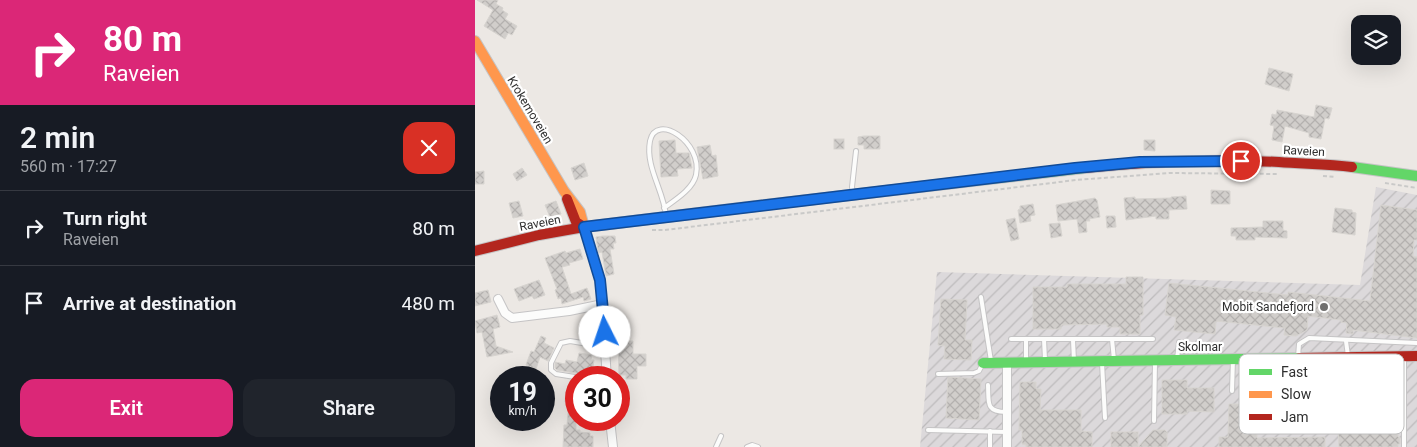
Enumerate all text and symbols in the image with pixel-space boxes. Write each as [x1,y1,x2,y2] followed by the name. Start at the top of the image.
[1351,15,1401,65] map controls
[1351,15,1401,65] button: layers
[103,19,182,60] text: 80 m
[20,20,85,85] icon: right
[103,61,180,86] text: Raveien
[504,74,556,146] street label: Krokemoveien
[20,120,95,155] text: 2 min
[403,122,455,174] button: close
[1220,140,1262,182] pin
[1283,143,1325,159] street label: Raveien
[1227,147,1255,175] icon: arrive
[20,157,117,176] text: 560 m · 17:27
[63,207,147,230] text: Turn right
[518,212,562,234] street label: Raveien
[20,214,48,242] icon: right
[412,217,455,240] text: 80 m
[63,230,119,249] text: Raveien
[20,289,48,317] icon: arrive
[63,292,236,315] text: Arrive at destination
[402,292,455,315] text: 480 m
[1222,300,1314,314] place label: Mobit Sandefjord
[1318,301,1330,313] marker: Mobit Sandefjord
[578,305,630,357] position arrow
[1178,340,1222,354] street label: Skolmar
[1239,354,1404,434] legend
[1281,364,1308,380] text: Fast
[565,366,630,431] speed limit sign: 30
[508,378,537,407] text: 19
[20,379,233,437] button: Exit
[243,379,455,437] button: Share
[1281,386,1312,402] text: Slow
[508,404,537,418] text: km/h
[1281,409,1309,425] text: Jam

